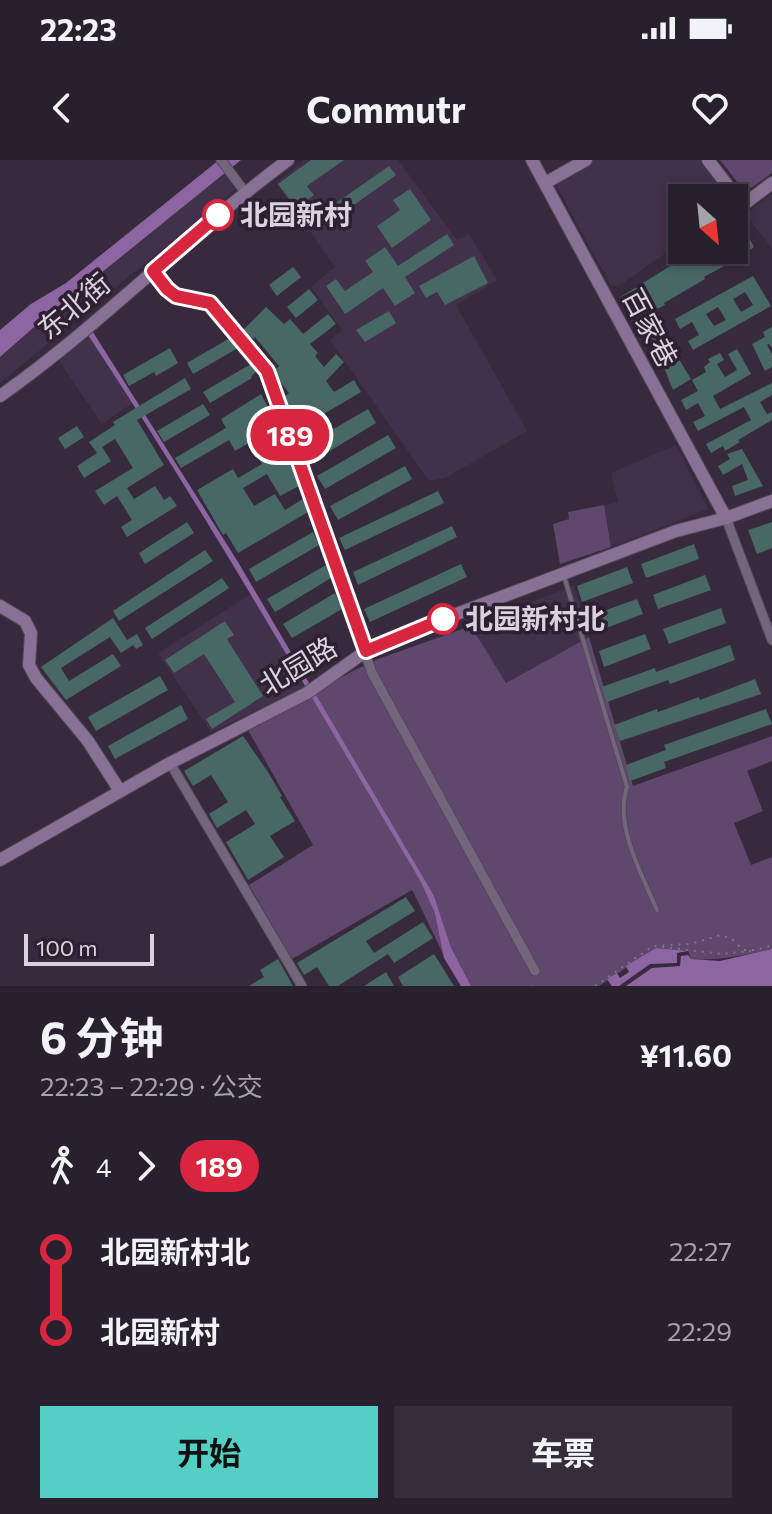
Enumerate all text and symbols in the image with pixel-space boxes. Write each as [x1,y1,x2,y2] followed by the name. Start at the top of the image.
[40,10,117,47] text: 22:23
[40,86,84,130] icon: back
[306,86,466,130] text: Commutr
[688,86,732,130] icon: heart
[668,184,748,264] north arrow
[668,184,748,264] map controls
[240,197,352,231] place label: 北园新村
[203,200,233,230] marker: 北园新村
[30,265,116,345] street label: 东北街
[616,282,686,373] street label: 百家巷
[244,409,336,461] line badge: 189
[266,418,314,452] text: 189
[465,601,605,635] place label: 北园新村北
[428,604,458,634] marker: 北园新村北
[253,629,342,701] street label: 北园路
[24,930,154,966] scale bar
[36,934,98,961] text: 100 m
[40,1009,164,1063] text: 6 分钟
[640,1036,732,1073] text: ¥11.60
[40,1070,263,1101] text: 22:23 – 22:29 · 公交
[40,1144,84,1188] icon: walk
[124,1144,168,1188] icon: forward
[196,1149,243,1183] text: 189
[96,1151,112,1182] text: 4
[100,1232,250,1269] text: 北园新村北
[669,1235,732,1266] text: 22:27
[100,1312,220,1349] text: 北园新村
[667,1315,732,1346] text: 22:29
[40,1406,378,1498] button: 开始
[394,1406,732,1498] button: 车票

